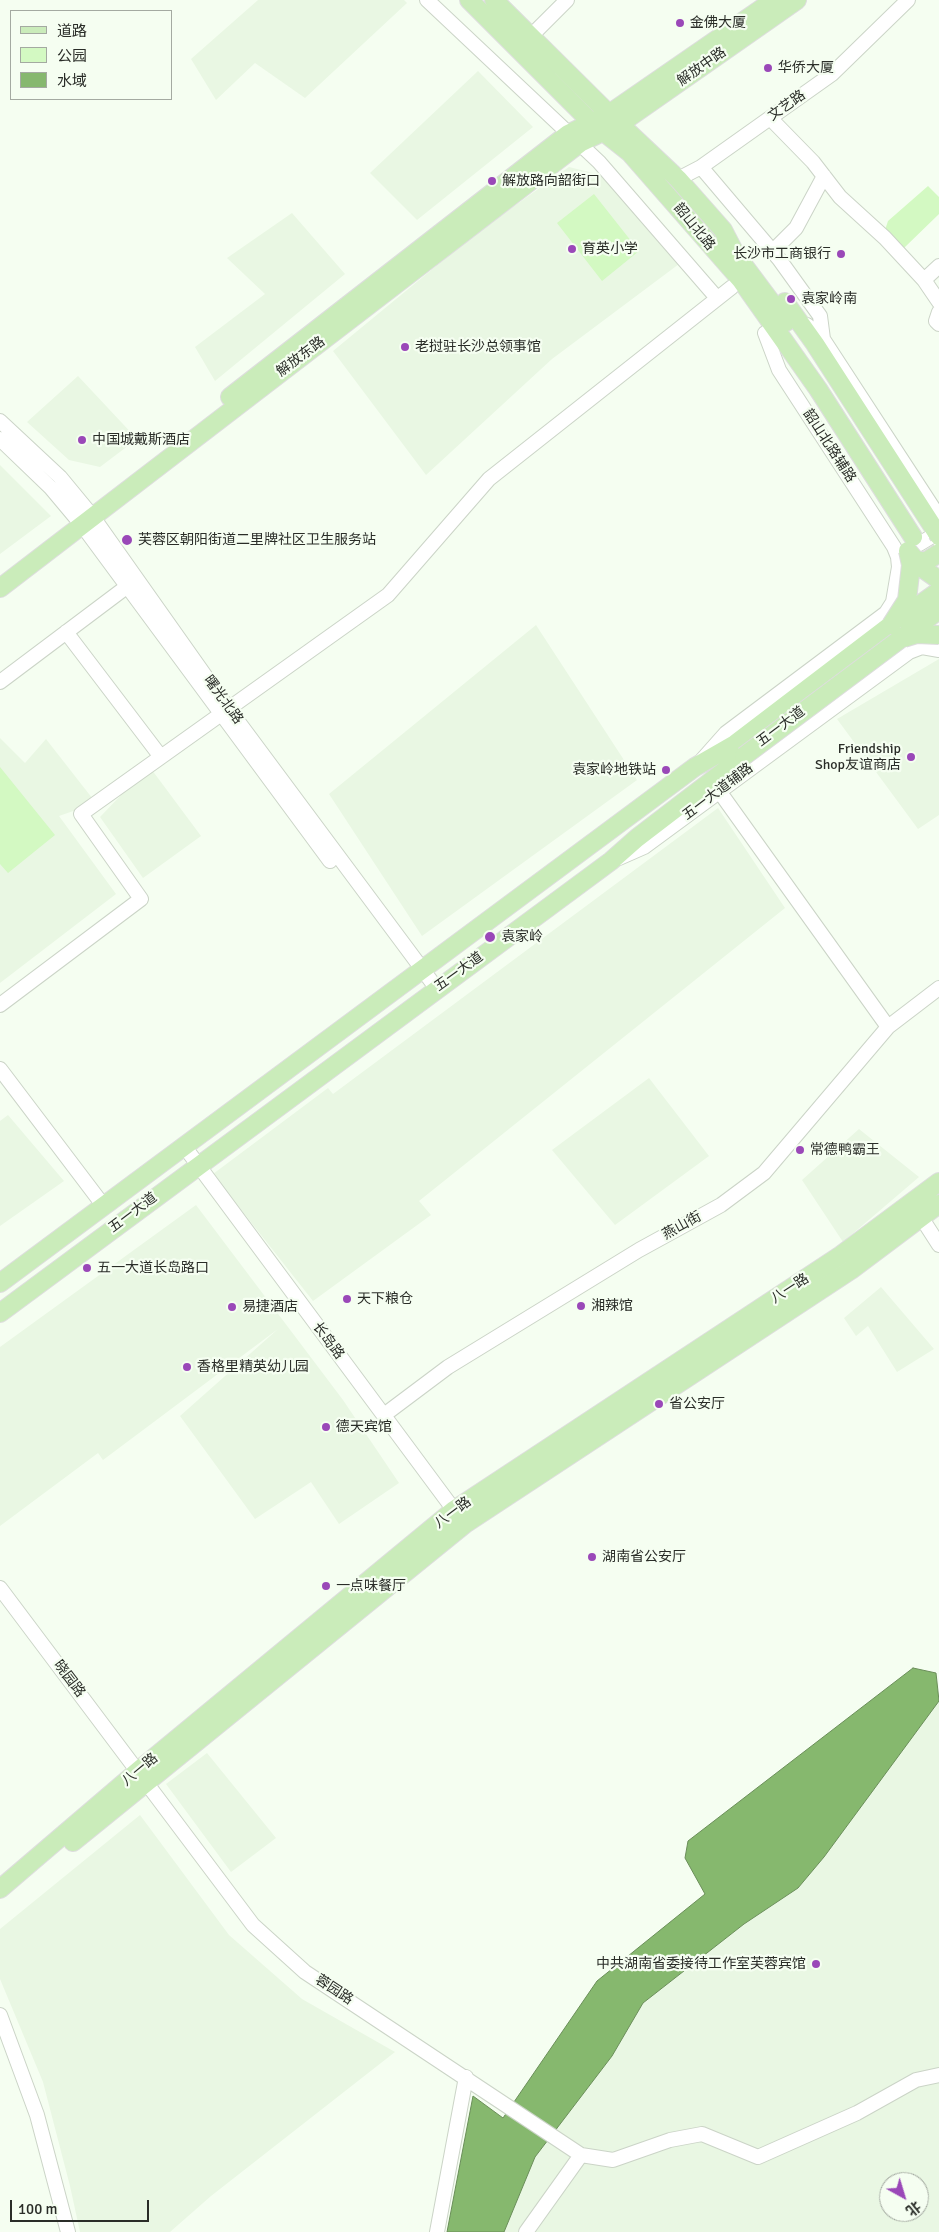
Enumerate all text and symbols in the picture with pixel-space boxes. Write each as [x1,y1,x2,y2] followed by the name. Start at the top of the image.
[10,10,172,100] legend
[690,15,746,31] place label: 金佛大厦
[674,17,686,29] marker: 金佛大厦
[57,22,87,40] text: 道路
[674,44,730,90] street label: 解放中路
[57,47,87,65] text: 公园
[778,60,834,76] place label: 华侨大厦
[762,62,774,74] marker: 华侨大厦
[57,72,87,90] text: 水域
[765,87,809,125] street label: 文艺路
[502,173,600,189] place label: 解放路向韶街口
[486,175,498,187] marker: 解放路向韶街口
[670,200,718,254] street label: 韶山北路
[582,241,638,257] place label: 育英小学
[566,243,578,255] marker: 育英小学
[733,246,831,262] place label: 长沙市工商银行
[835,248,847,260] marker: 长沙市工商银行
[801,291,857,307] place label: 袁家岭南
[785,293,797,305] marker: 袁家岭南
[274,333,328,381] street label: 解放东路
[415,339,541,355] place label: 老挝驻长沙总领事馆
[399,341,411,353] marker: 老挝驻长沙总领事馆
[799,406,859,486] street label: 韶山北路辅路
[92,432,190,448] place label: 中国城戴斯酒店
[76,434,88,446] marker: 中国城戴斯酒店
[138,532,376,548] place label: 芙蓉区朝阳街道二里牌社区卫生服务站
[120,533,134,547] marker: 芙蓉区朝阳街道二里牌社区卫生服务站
[200,672,246,728] street label: 曙光北路
[754,703,808,751] street label: 五一大道
[815,741,901,774] place label: Friendship Shop友谊商店
[905,751,917,763] marker: Friendship Shop友谊商店
[679,760,757,824] street label: 五一大道辅路
[572,762,656,778] place label: 袁家岭地铁站
[660,764,672,776] marker: 袁家岭地铁站
[501,929,543,945] place label: 袁家岭
[483,930,497,944] marker: 袁家岭
[431,949,487,995] street label: 五一大道
[810,1142,880,1158] place label: 常德鸭霸王
[794,1144,806,1156] marker: 常德鸭霸王
[106,1189,160,1237] street label: 五一大道
[660,1208,704,1244] street label: 燕山街
[97,1260,209,1276] place label: 五一大道长岛路口
[81,1262,93,1274] marker: 五一大道长岛路口
[768,1271,812,1307] street label: 八一路
[357,1291,413,1307] place label: 天下粮仓
[341,1293,353,1305] marker: 天下粮仓
[591,1298,633,1314] place label: 湘辣馆
[242,1299,298,1315] place label: 易捷酒店
[575,1300,587,1312] marker: 湘辣馆
[226,1301,238,1313] marker: 易捷酒店
[309,1319,347,1363] street label: 长岛路
[197,1359,309,1375] place label: 香格里精英幼儿园
[181,1361,193,1373] marker: 香格里精英幼儿园
[669,1396,725,1412] place label: 省公安厅
[653,1398,665,1410] marker: 省公安厅
[336,1419,392,1435] place label: 德天宾馆
[320,1421,332,1433] marker: 德天宾馆
[431,1494,475,1532] street label: 八一路
[602,1549,686,1565] place label: 湖南省公安厅
[586,1551,598,1563] marker: 湖南省公安厅
[336,1578,406,1594] place label: 一点味餐厅
[320,1580,332,1592] marker: 一点味餐厅
[50,1657,88,1701] street label: 晓园路
[119,1750,161,1790] street label: 八一路
[596,1956,806,1972] place label: 中共湖南省委接待工作室芙蓉宾馆
[810,1958,822,1970] marker: 中共湖南省委接待工作室芙蓉宾馆
[312,1972,356,2008] street label: 蓉园路
[879,2172,929,2222] north arrow
[12,2190,151,2222] scale bar
[902,2197,924,2219] text: 北
[18,2200,58,2218] text: 100 m

